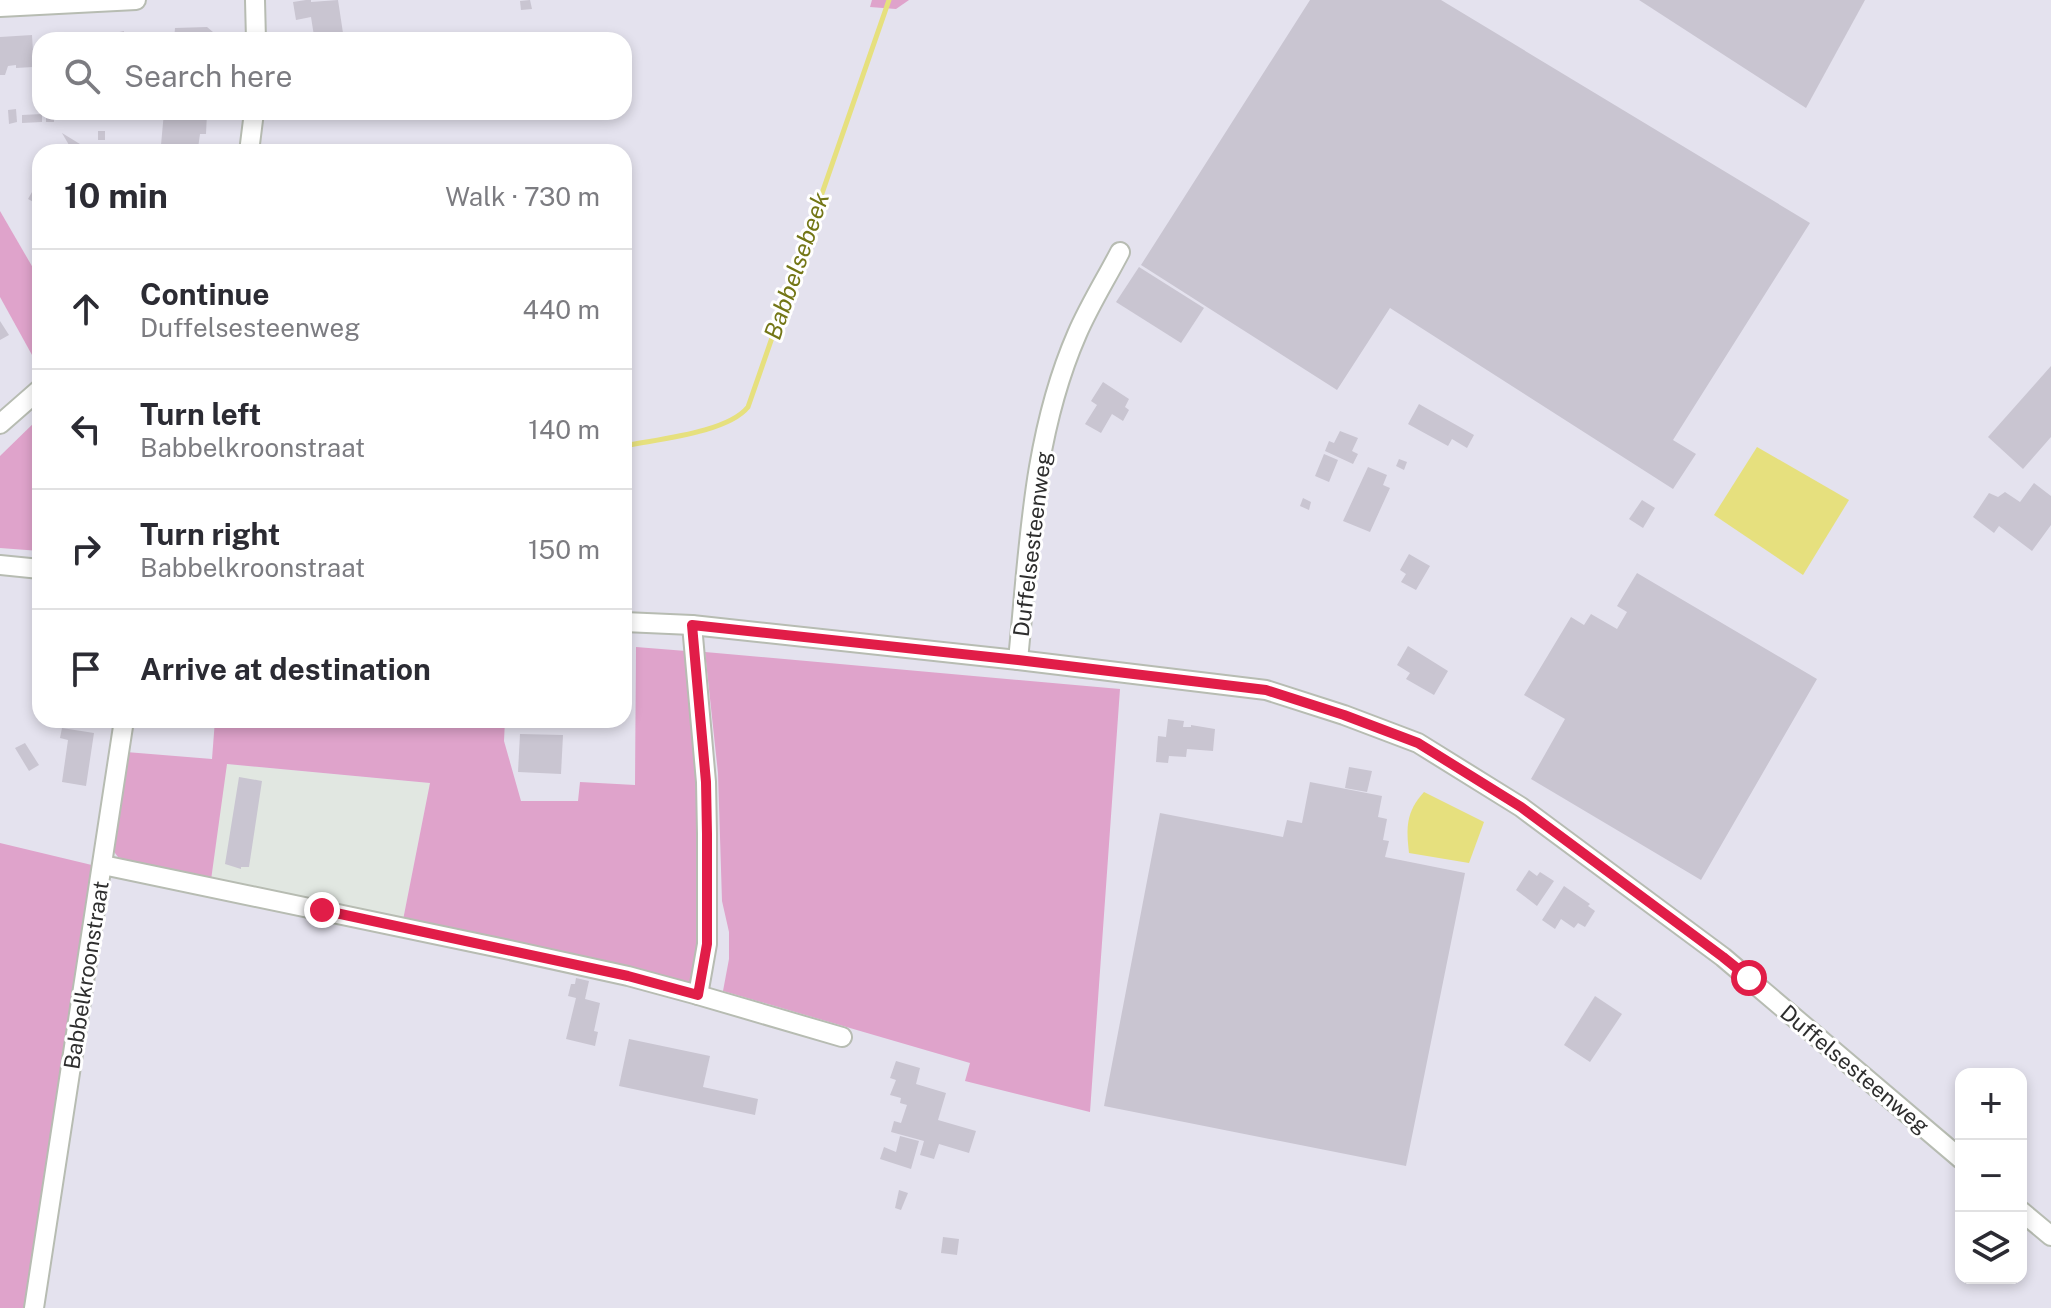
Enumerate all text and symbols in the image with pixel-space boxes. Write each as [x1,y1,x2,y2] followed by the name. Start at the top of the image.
[32,32,632,120] search box
[60,54,104,98] icon: search
[124,58,292,94] text: Search here
[64,176,168,216] text: 10 min
[445,181,600,212] text: Walk · 730 m
[758,188,834,343] water label: Babbelsebeek
[140,276,270,312] text: Continue
[64,287,108,331] icon: ahead
[523,294,600,325] text: 440 m
[140,312,360,343] text: Duffelsesteenweg
[140,396,261,432] text: Turn left
[64,407,108,451] icon: left
[528,414,600,445] text: 140 m
[140,432,365,463] text: Babbelkroonstraat
[1008,450,1056,638] street label: Duffelsesteenweg
[140,516,280,552] text: Turn right
[64,527,108,571] icon: right
[528,534,600,565] text: 150 m
[140,552,365,583] text: Babbelkroonstraat
[64,647,108,691] icon: arrive
[140,651,431,687] text: Arrive at destination
[58,879,114,1071] street label: Babbelkroonstraat
[304,892,340,928] route end
[1731,960,1767,996] route start
[1775,999,1935,1139] street label: Duffelsesteenweg
[1955,1068,2027,1284] map controls
[1955,1068,2027,1140] button: +
[1955,1140,2027,1212] button: −
[1955,1212,2027,1284] button: layers

